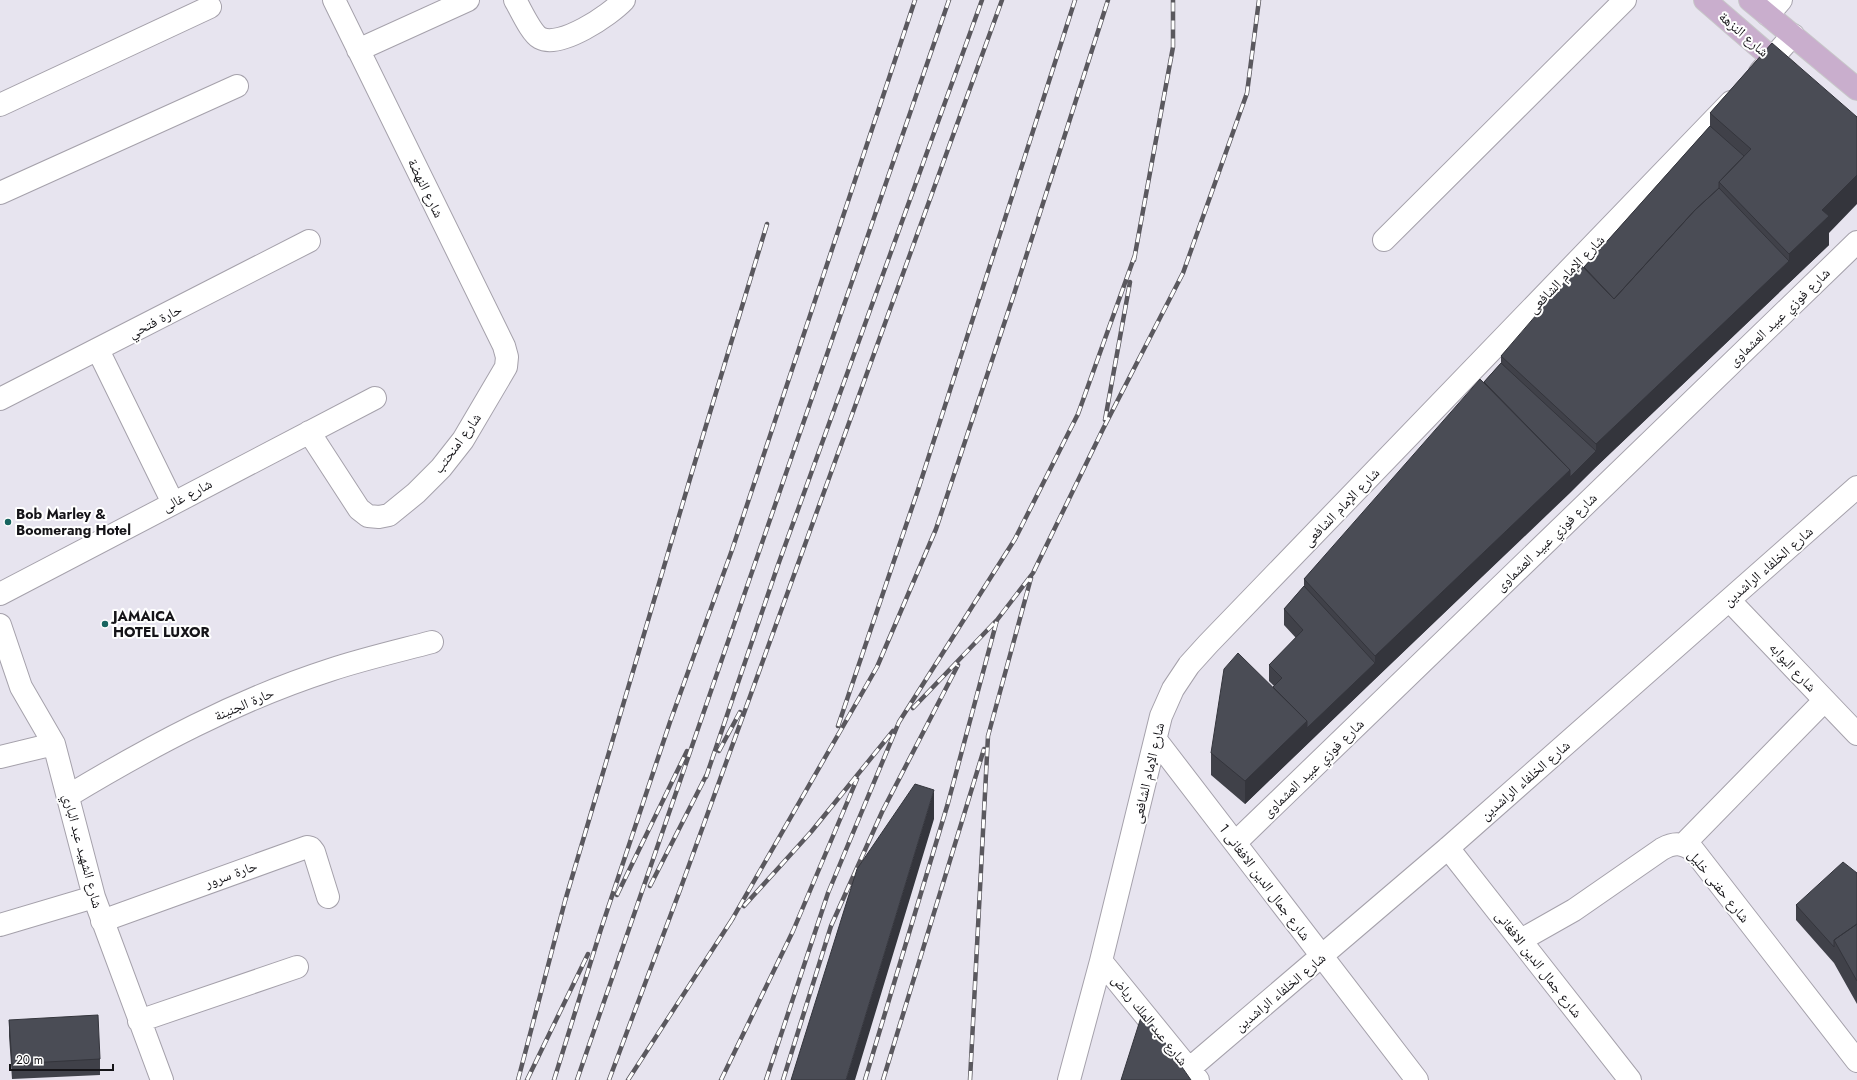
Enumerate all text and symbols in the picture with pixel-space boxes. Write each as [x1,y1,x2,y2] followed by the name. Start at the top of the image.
[1715,7,1773,61] street label: شارع النزهة
[403,155,449,221] street label: شارع النهضة
[1523,230,1609,318] street label: شارع الإمام الشافعى
[1724,263,1835,372] street label: شارع فوزي عبيد العشماوى
[125,299,186,344] street label: حارة فتحي
[428,409,486,477] street label: شارع امنحتب
[1298,463,1384,551] street label: شارع الإمام الشافعى
[158,473,216,517] street label: شارع غالى
[1491,488,1602,597] street label: شارع فوزي عبيد العشماوى
[16,504,131,540] place label: Bob Marley & Boomerang Hotel
[3,517,13,527] marker: Bob Marley & Boomerang Hotel
[1719,521,1817,611] street label: شارع الخلفاء الراشدين
[110,606,210,642] place label: JAMAICA HOTEL LUXOR
[100,619,110,629] marker: JAMAICA HOTEL LUXOR
[1765,638,1821,696] street label: شارع البوابه
[211,682,277,726] street label: حارة الجنينة
[1258,714,1369,823] street label: شارع فوزي عبيد العشماوى
[1127,721,1169,825] street label: شارع الإمام الشافعى
[1476,735,1574,825] street label: شارع الخلفاء الراشدين
[57,792,108,911] street label: شارع الشهيد عبد الباري
[1214,819,1316,945] street label: شارع جمال الدين الافغانى 1
[1683,845,1755,927] street label: شارع حفنى خليل
[201,855,260,893] street label: حارة سرور
[1491,906,1587,1022] street label: شارع جمال الدين الافغانى
[1230,948,1330,1036] street label: شارع الخلفاء الراشدين
[1107,970,1193,1070] street label: شارع عبد الملك رياض
[10,1046,113,1072] scale bar
[16,1051,43,1069] text: 20 m

